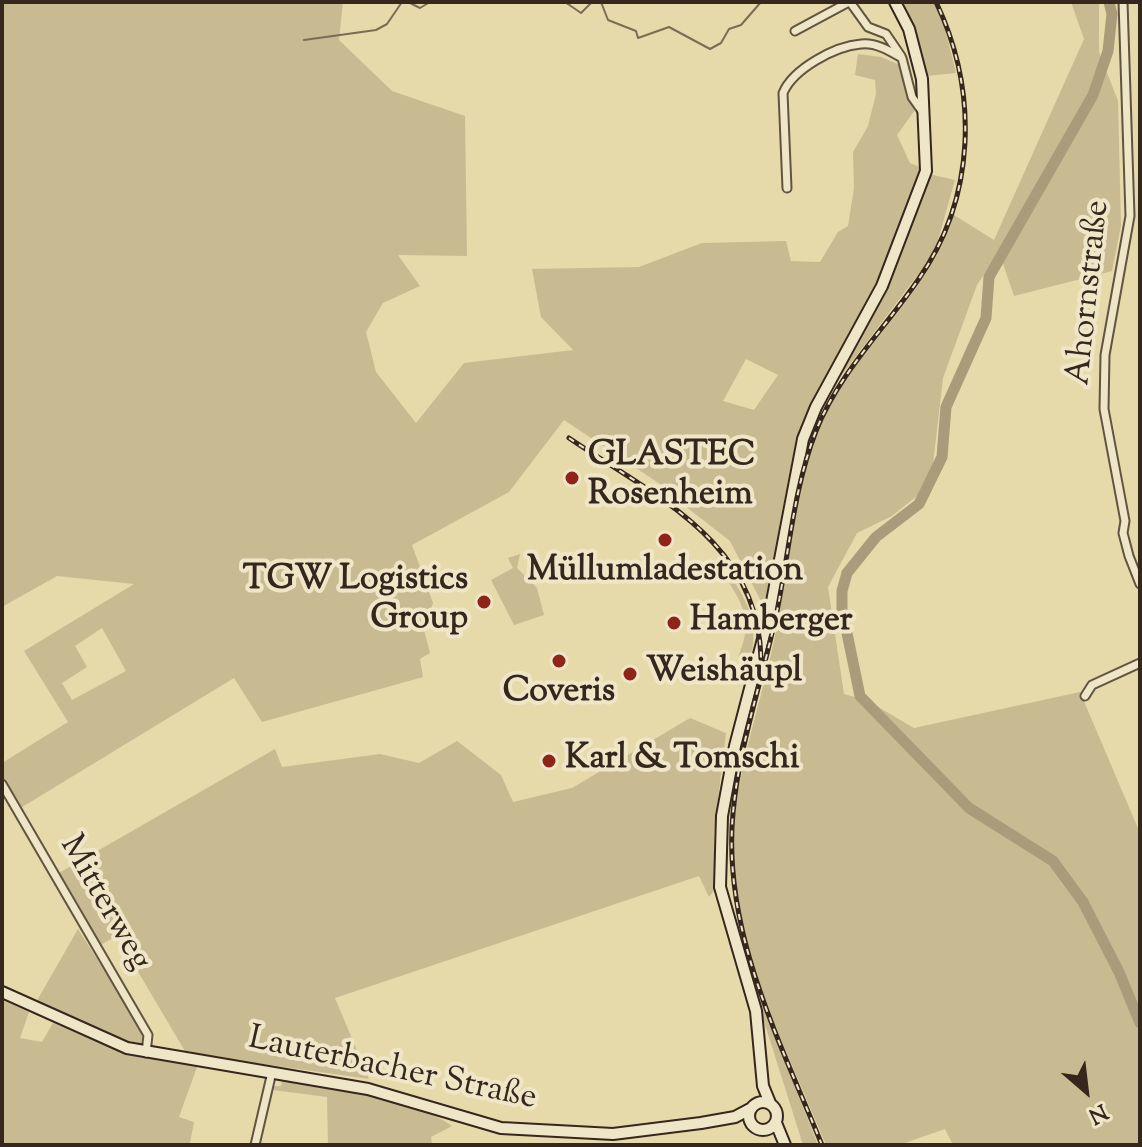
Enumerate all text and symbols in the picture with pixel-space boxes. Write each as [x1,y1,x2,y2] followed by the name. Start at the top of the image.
[1061,198,1121,388] street label: Ahornstraße
[588,438,756,518] place label: GLASTEC Rosenheim
[563,469,581,487] marker: GLASTEC Rosenheim
[656,531,674,549] marker: Müllumladestation
[527,553,803,593] place label: Müllumladestation
[243,562,468,642] place label: TGW Logistics Group
[475,593,493,611] marker: TGW Logistics Group
[690,603,853,643] place label: Hamberger
[665,614,683,632] marker: Hamberger
[550,652,568,670] marker: Coveris
[646,654,802,694] place label: Weishäupl
[621,665,639,683] marker: Weishäupl
[503,674,615,714] place label: Coveris
[565,741,799,781] place label: Karl & Tomschi
[540,752,558,770] marker: Karl & Tomschi
[48,829,158,979] street label: Mitterweg
[244,1021,540,1121] street label: Lauterbacher Straße
[1046,1051,1126,1131] north arrow
[1082,1094,1113,1130] text: N

